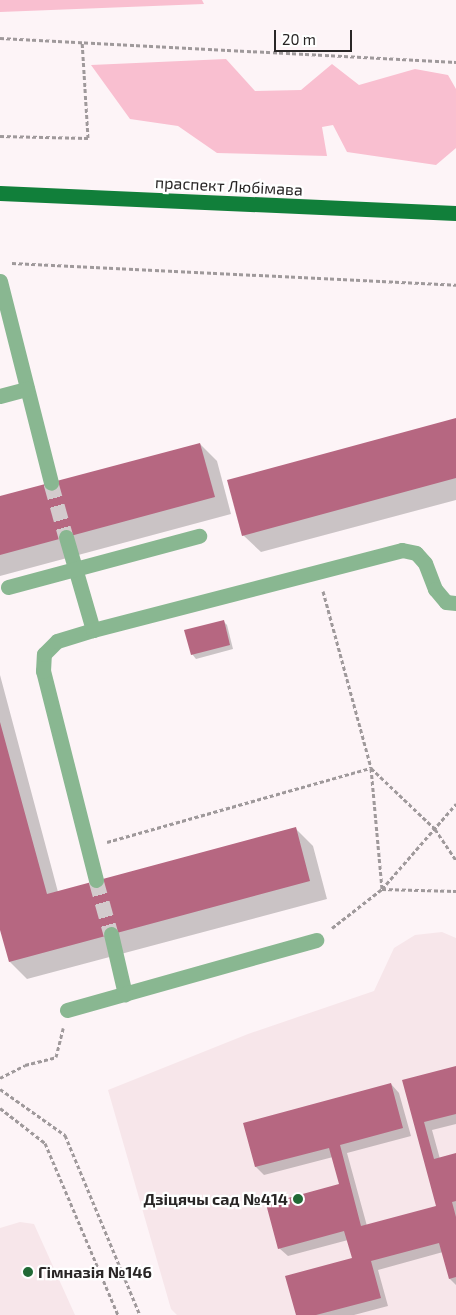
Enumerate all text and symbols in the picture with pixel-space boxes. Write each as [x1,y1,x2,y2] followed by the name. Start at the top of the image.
[276,20,354,52] scale bar
[282,30,316,48] text: 20 m
[155,173,303,199] street label: праспект Любімава
[143,1189,288,1209] place label: Дзіцячы сад №414
[292,1193,304,1205] marker: Дзіцячы сад №414
[38,1262,152,1282] place label: Гімназія №146
[22,1266,34,1278] marker: Гімназія №146

